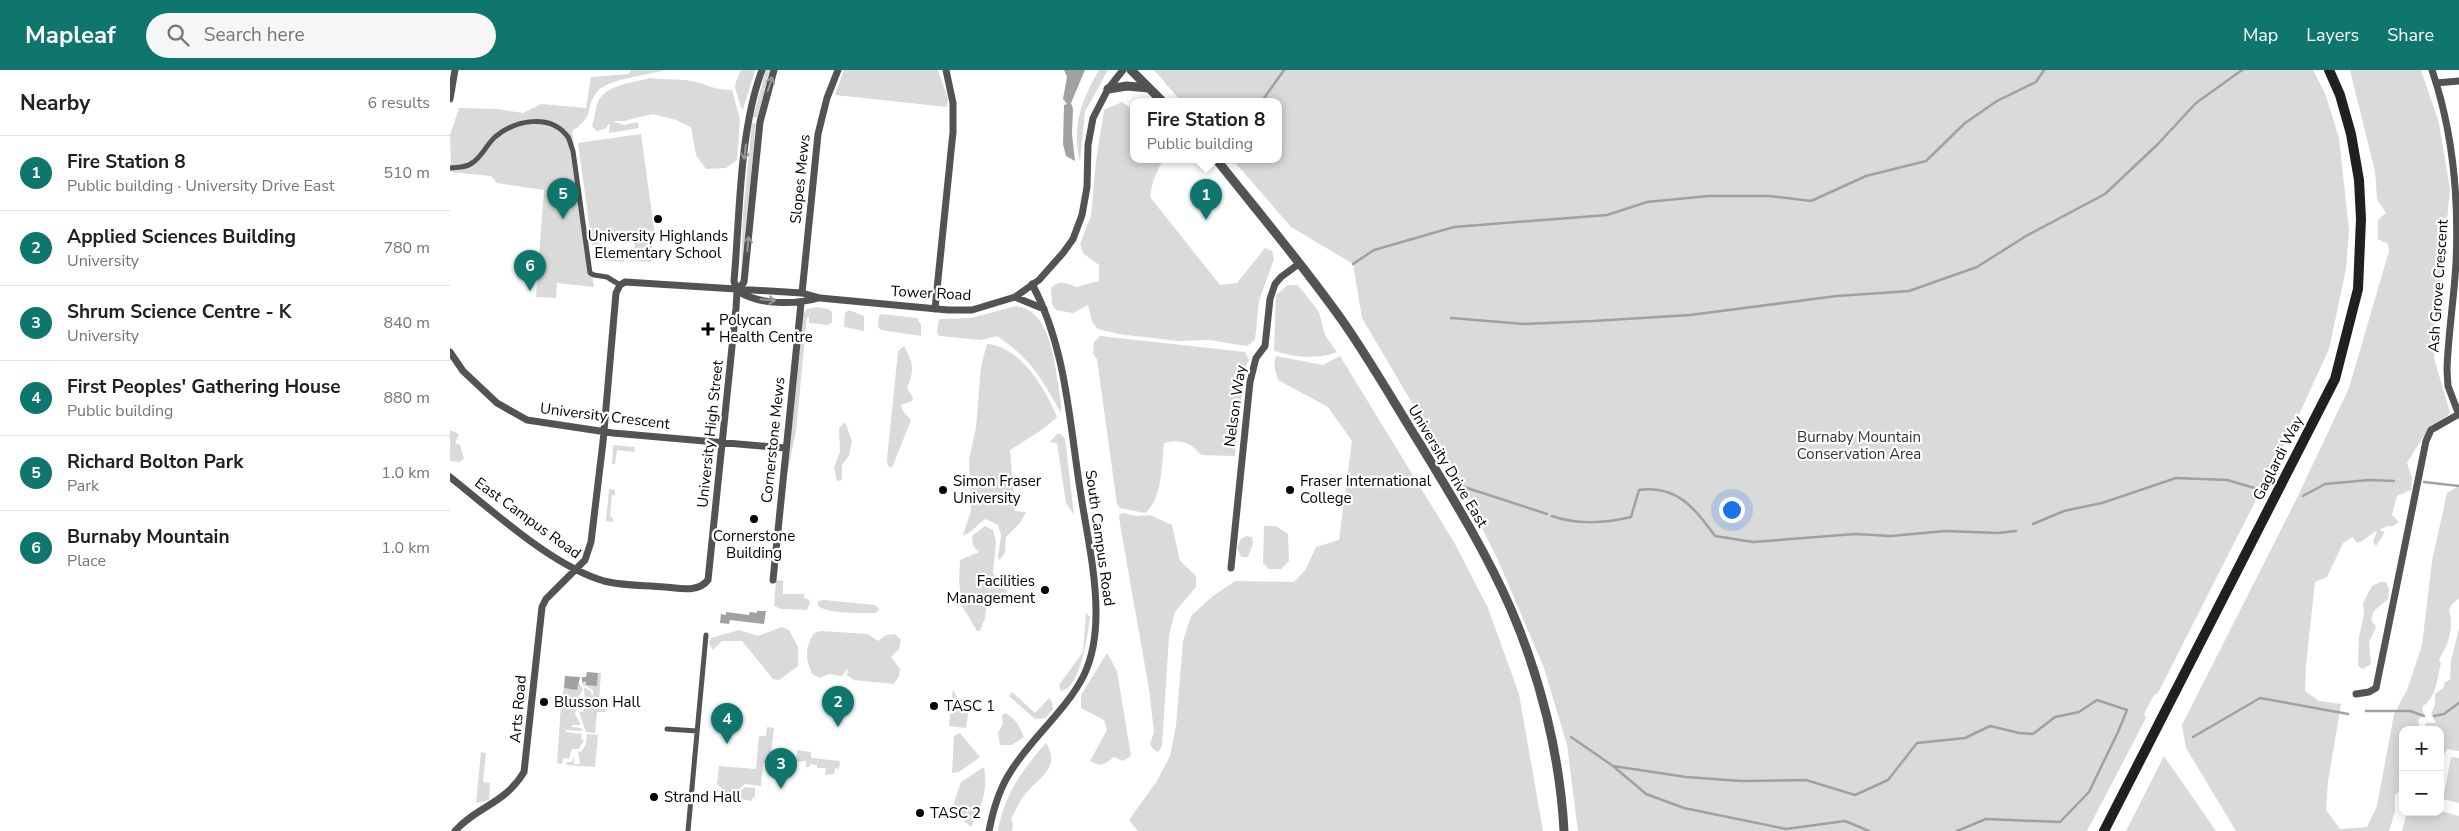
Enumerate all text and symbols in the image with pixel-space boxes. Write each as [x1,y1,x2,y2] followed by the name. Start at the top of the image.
[146,13,496,58] search box
[25,19,116,51] text: Mapleaf
[164,21,192,49] icon: search
[204,22,305,48] text: Search here
[2243,23,2278,47] text: Map
[2306,23,2359,47] text: Layers
[2387,23,2434,47] text: Share
[765,76,775,92] one-way arrow
[20,89,90,117] text: Nearby
[368,92,430,114] text: 6 results
[1130,98,1282,163] popup
[1147,107,1265,133] text: Fire Station 8
[785,133,815,225] street label: Slopes Mews
[1147,133,1253,155] text: Public building
[740,144,750,160] one-way arrow
[67,149,186,175] text: Fire Station 8
[31,162,41,184] text: 1
[383,162,430,184] text: 510 m
[67,175,334,197] text: Public building · University Drive East
[547,178,579,219] pin: 5
[1190,179,1222,220] pin: 1
[652,213,664,225] marker: University Highlands Elementary School
[2423,218,2453,353] street label: Ash Grove Crescent
[67,224,296,250] text: Applied Sciences Building
[588,226,728,263] place label: University Highlands Elementary School
[31,237,41,259] text: 2
[383,237,430,259] text: 780 m
[743,237,753,253] one-way arrow
[67,250,139,272] text: University
[514,250,546,291] pin: 6
[890,281,972,305] street label: Tower Road
[760,295,776,305] one-way arrow
[67,299,291,325] text: Shrum Science Centre - K
[719,310,813,347] place label: Polycan Health Centre
[31,312,41,334] text: 3
[383,312,430,334] text: 840 m
[701,322,715,336] marker: Polycan Health Centre
[67,325,139,347] text: University
[692,358,728,509] street label: University High Street
[1219,363,1251,448] street label: Nelson Way
[67,374,341,400] text: First Peoples' Gathering House
[756,376,790,504] street label: Cornerstone Mews
[31,387,41,409] text: 4
[383,387,430,409] text: 880 m
[539,398,672,434] street label: University Crescent
[67,400,173,422] text: Public building
[1403,401,1493,532] street label: University Drive East
[2248,412,2308,504] street label: Gaglardi Way
[1797,427,1921,464] park label: Burnaby Mountain Conservation Area
[67,449,243,475] text: Richard Bolton Park
[31,462,41,484] text: 5
[381,462,430,484] text: 1.0 km
[1081,469,1119,607] street label: South Campus Road
[953,471,1042,508] place label: Simon Fraser University
[1300,471,1432,508] place label: Fraser International College
[471,473,585,563] street label: East Campus Road
[67,475,99,497] text: Park
[937,484,949,496] marker: Simon Fraser University
[1284,484,1296,496] marker: Fraser International College
[1719,497,1745,523] your location
[748,513,760,525] marker: Cornerstone Building
[67,524,230,550] text: Burnaby Mountain
[713,526,795,563] place label: Cornerstone Building
[31,537,41,559] text: 6
[381,537,430,559] text: 1.0 km
[67,550,106,572] text: Place
[946,571,1036,608] place label: Facilities Management
[1039,584,1051,596] marker: Facilities Management
[505,674,531,744] street label: Arts Road
[822,686,854,727] pin: 2
[554,692,641,712] place label: Blusson Hall
[538,696,550,708] marker: Blusson Hall
[944,696,995,716] place label: TASC 1
[928,700,940,712] marker: TASC 1
[711,703,743,744] pin: 4
[2399,726,2444,816] map controls
[2399,726,2444,771] button: +
[765,748,797,789] pin: 3
[2399,771,2444,816] button: −
[664,787,742,807] place label: Strand Hall
[648,791,660,803] marker: Strand Hall
[930,803,981,823] place label: TASC 2
[914,807,926,819] marker: TASC 2

